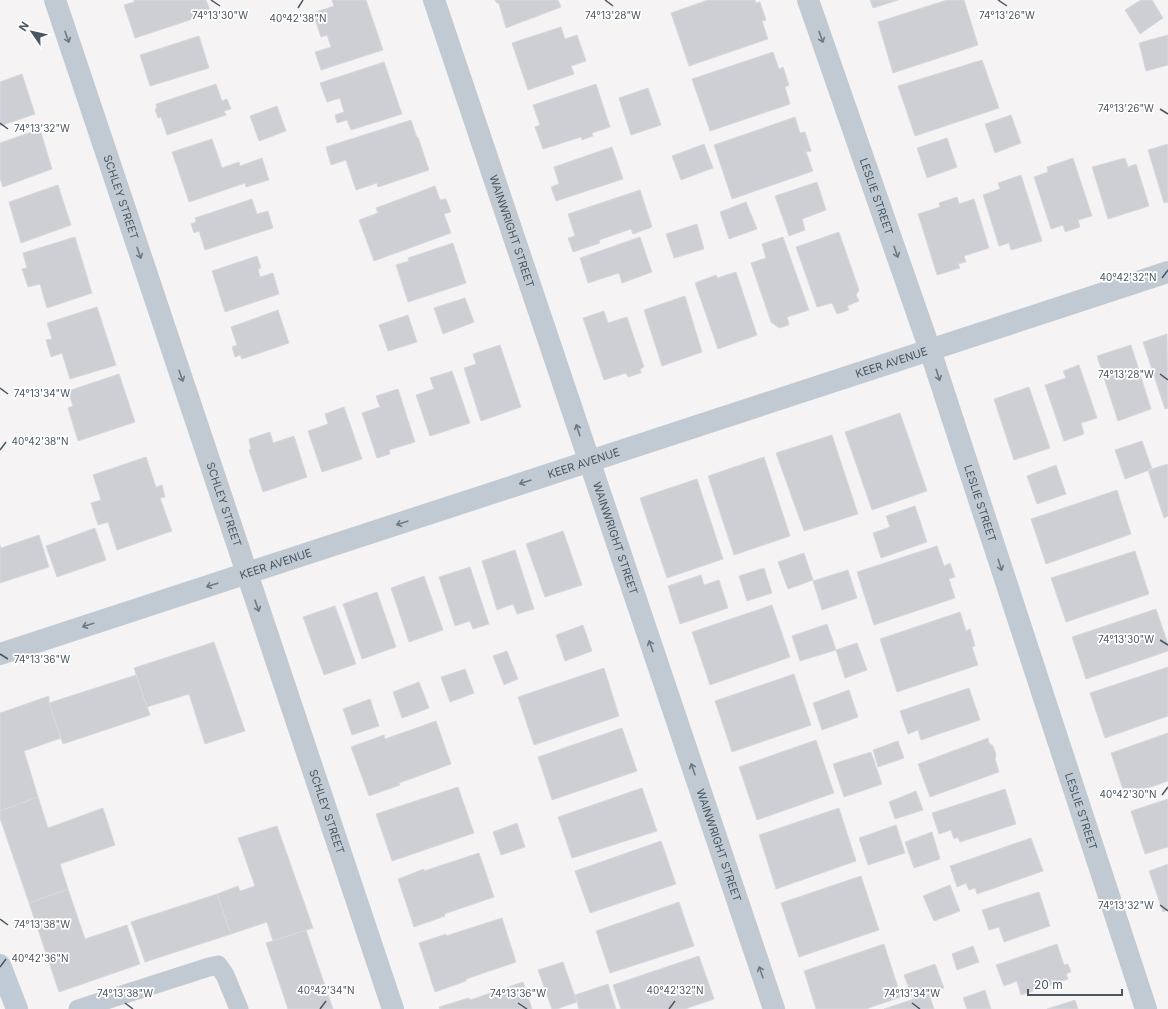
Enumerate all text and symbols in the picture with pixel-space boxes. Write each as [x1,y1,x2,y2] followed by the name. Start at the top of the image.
[192,9,248,21] text: 74°13'30"W
[585,9,641,21] text: 74°13'28"W
[979,9,1035,21] text: 74°13'26"W
[12,12,52,52] north arrow
[270,12,326,24] text: 40°42'38"N
[16,19,32,34] text: N
[64,30,71,43] one-way arrow
[818,30,825,43] one-way arrow
[1098,102,1154,114] text: 74°13'26"W
[14,122,70,134] text: 74°13'32"W
[100,153,142,241] street label: SCHLEY STREET
[857,156,896,237] street label: LESLIE STREET
[486,173,537,289] street label: WAINWRIGHT STREET
[893,246,900,259] one-way arrow
[136,247,144,259] one-way arrow
[1100,271,1156,283] text: 40°42'32"N
[854,344,929,381] street label: KEER AVENUE
[1098,368,1154,380] text: 74°13'28"W
[935,369,942,382] one-way arrow
[177,370,185,382] one-way arrow
[14,387,70,399] text: 74°13'34"W
[574,424,582,436] one-way arrow
[12,435,68,447] text: 40°42'38"N
[546,445,621,481] street label: KEER AVENUE
[203,460,245,549] street label: SCHLEY STREET
[961,463,999,544] street label: LESLIE STREET
[520,479,532,487] one-way arrow
[590,480,641,597] street label: WAINWRIGHT STREET
[395,520,408,527] one-way arrow
[238,546,313,582] street label: KEER AVENUE
[997,559,1004,572] one-way arrow
[205,582,218,589] one-way arrow
[254,600,262,612] one-way arrow
[82,622,95,629] one-way arrow
[1098,633,1154,645] text: 74°13'30"W
[647,640,654,653] one-way arrow
[14,653,70,665] text: 74°13'36"W
[689,763,696,776] one-way arrow
[306,768,348,856] street label: SCHLEY STREET
[1062,771,1100,852] street label: LESLIE STREET
[693,787,744,904] street label: WAINWRIGHT STREET
[1099,788,1157,800] text: 40°42'30"N
[1098,899,1154,911] text: 74°13'32"W
[14,918,70,930] text: 74°13'38"W
[12,952,69,964] text: 40°42'36"N
[757,966,765,978] one-way arrow
[1028,971,1122,997] scale bar
[1034,977,1063,992] text: 20 m
[297,984,355,996] text: 40°42'34"N
[647,984,703,996] text: 40°42'32"N
[97,987,153,999] text: 74°13'38"W
[490,987,546,999] text: 74°13'36"W
[884,987,940,999] text: 74°13'34"W

